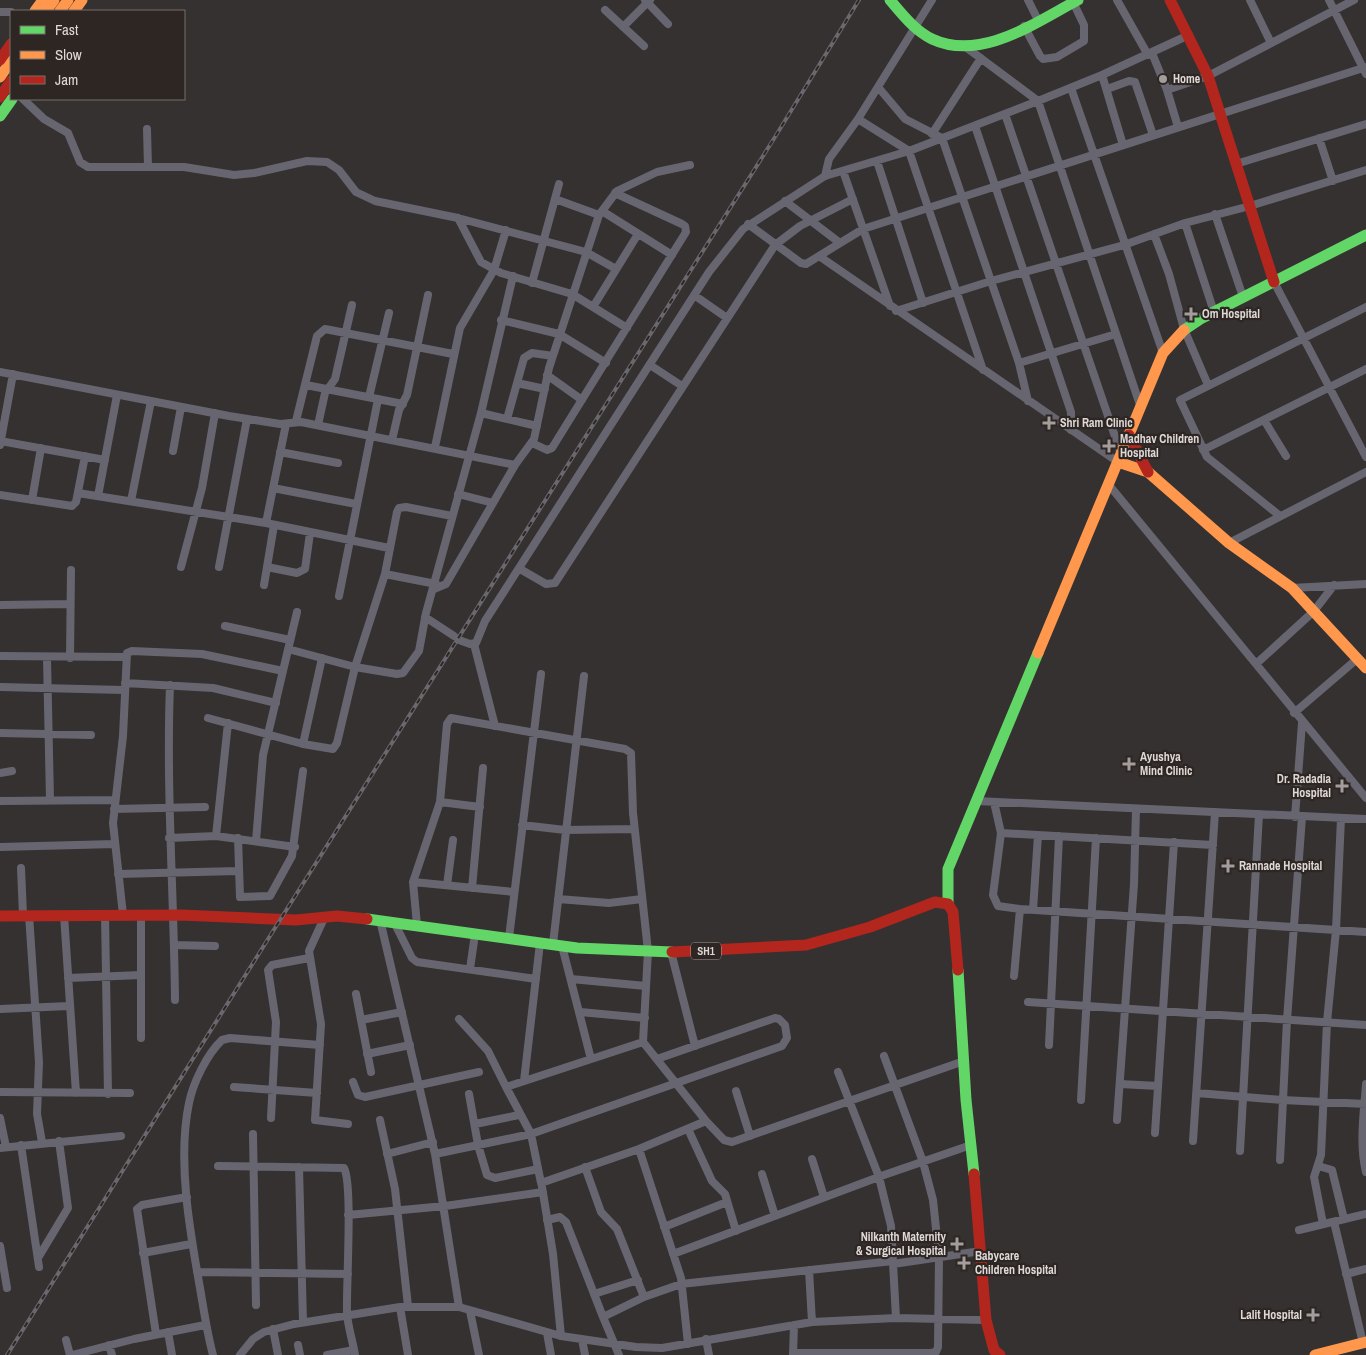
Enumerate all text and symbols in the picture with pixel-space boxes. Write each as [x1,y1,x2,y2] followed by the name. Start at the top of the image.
[10,10,185,100] legend
[55,19,79,40] text: Fast
[55,44,82,65] text: Slow
[55,69,78,90] text: Jam
[1173,71,1201,87] place label: Home
[1157,73,1169,85] marker: Home
[1202,306,1260,322] place label: Om Hospital
[1184,307,1198,321] marker: Om Hospital
[1060,415,1133,431] place label: Shri Ram Clinic
[1042,416,1056,430] marker: Shri Ram Clinic
[1120,431,1199,461] place label: Madhav Children Hospital
[1102,439,1116,453] marker: Madhav Children Hospital
[1140,749,1193,779] place label: Ayushya Mind Clinic
[1122,757,1136,771] marker: Ayushya Mind Clinic
[1277,771,1332,801] place label: Dr. Radadia Hospital
[1335,779,1349,793] marker: Dr. Radadia Hospital
[1239,858,1322,874] place label: Rannade Hospital
[1221,859,1235,873] marker: Rannade Hospital
[691,942,721,959] road number: SH1
[856,1229,947,1259] place label: Nilkanth Maternity & Surgical Hospital
[950,1237,964,1251] marker: Nilkanth Maternity & Surgical Hospital
[975,1248,1057,1278] place label: Babycare Children Hospital
[957,1256,971,1270] marker: Babycare Children Hospital
[1240,1307,1302,1323] place label: Lalit Hospital
[1306,1308,1320,1322] marker: Lalit Hospital

